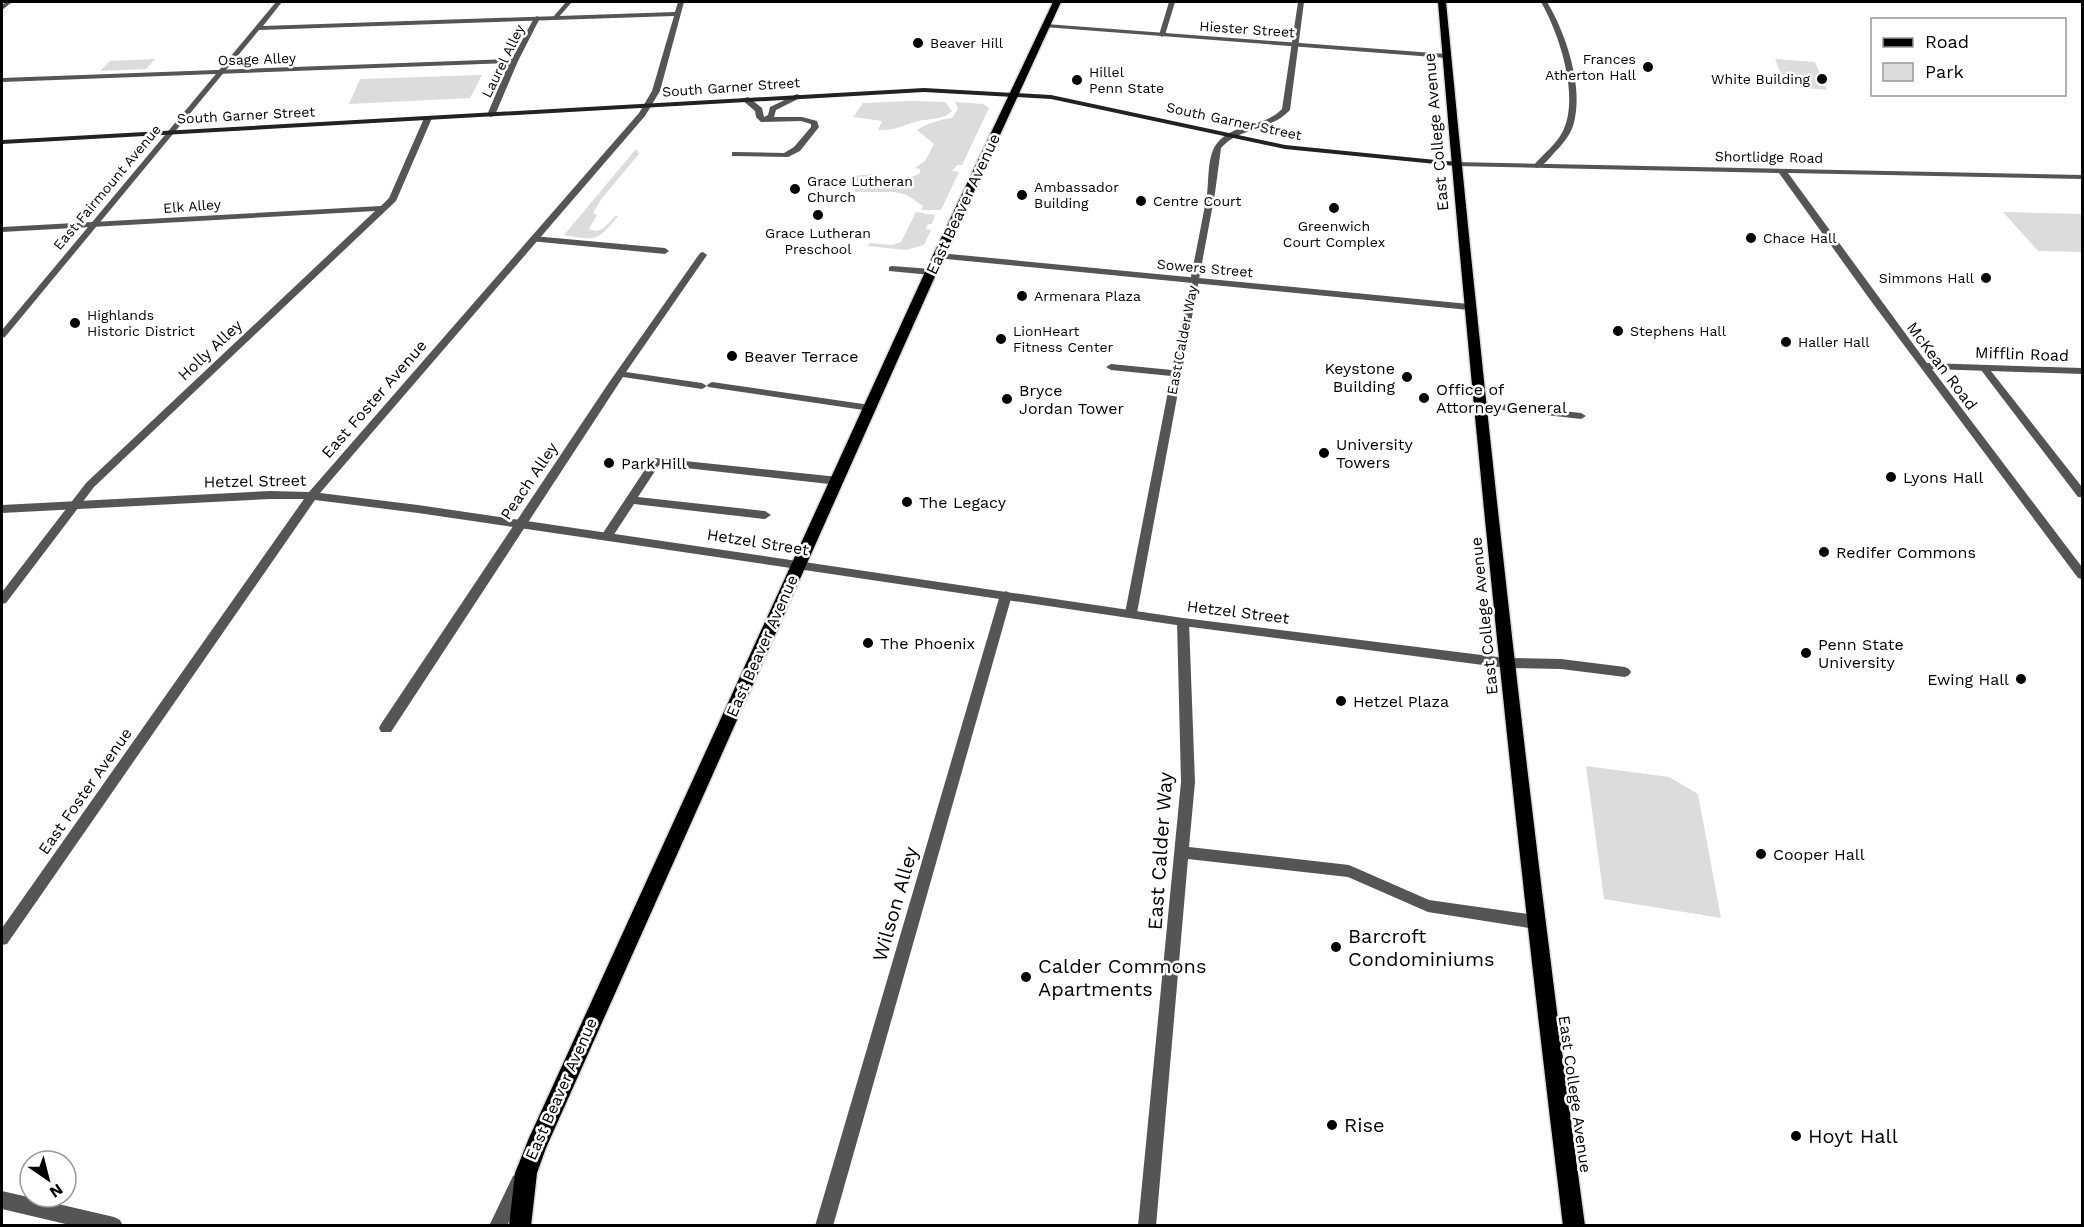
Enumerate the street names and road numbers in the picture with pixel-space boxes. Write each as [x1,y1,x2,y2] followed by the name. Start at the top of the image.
[1199,18,1295,40] street label: Hiester Street
[478,21,528,100] street label: Laurel Alley
[218,50,297,68] street label: Osage Alley
[1420,52,1452,212] street label: East College Avenue
[662,74,801,100] street label: South Garner Street
[1165,99,1303,143] street label: South Garner Street
[177,103,316,127] street label: South Garner Street
[50,121,164,253] street label: East Fairmount Avenue
[922,130,1004,278] street label: East Beaver Avenue
[1715,148,1823,166] street label: Shortlidge Road
[163,196,222,216] street label: Elk Alley
[1156,256,1254,280] street label: Sowers Street
[1164,283,1201,396] street label: East Calder Way
[174,315,247,384] street label: Holly Alley
[1903,318,1981,414] street label: McKean Road
[318,336,430,462] street label: East Foster Avenue
[1975,343,2069,365] street label: Mifflin Road
[496,438,562,523] street label: Peach Alley
[203,471,307,491] street label: Hetzel Street
[706,525,811,559] street label: Hetzel Street
[1466,536,1502,696] street label: East College Avenue
[722,572,802,720] street label: East Beaver Avenue
[1186,596,1291,628] street label: Hetzel Street
[34,724,136,858] street label: East Foster Avenue
[1142,770,1178,931] street label: East Calder Way
[867,843,923,964] street label: Wilson Alley
[1555,1014,1595,1174] street label: East College Avenue
[521,1015,601,1163] street label: East Beaver Avenue

